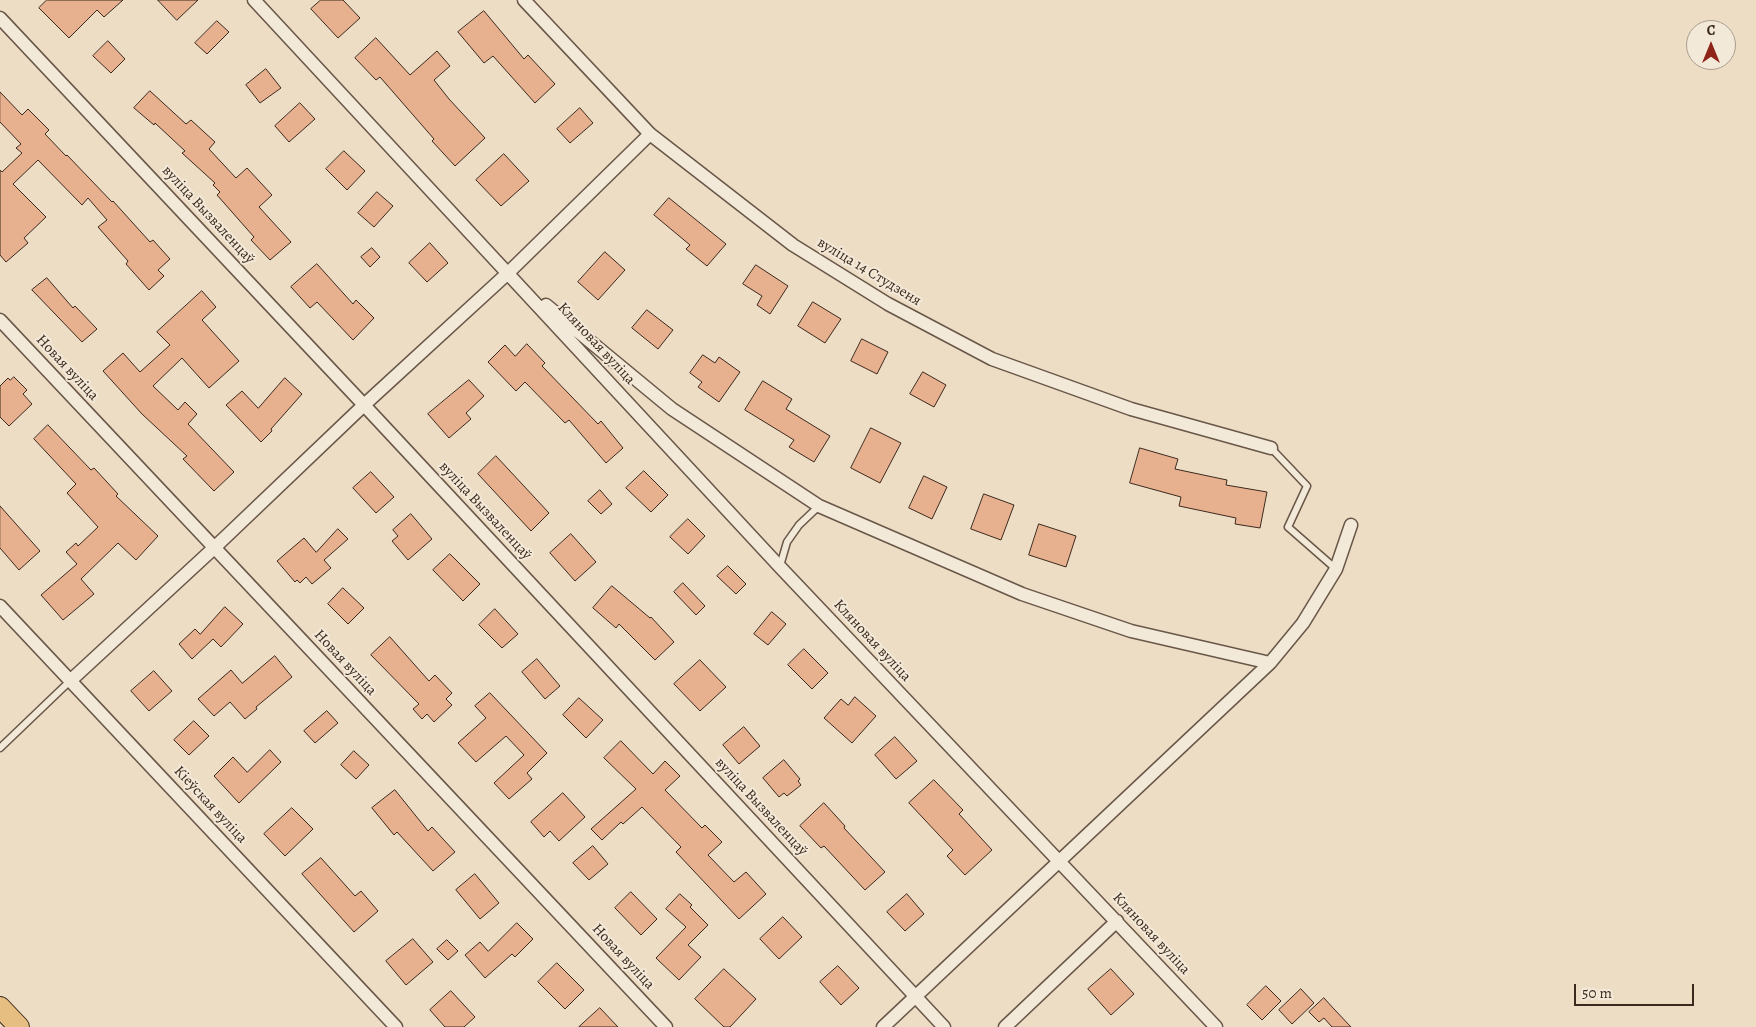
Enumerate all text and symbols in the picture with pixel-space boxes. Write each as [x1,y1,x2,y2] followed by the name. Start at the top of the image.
[1686,20,1736,70] north arrow
[1707,21,1715,40] text: С
[158,162,258,268] street label: вуліца Вызваленцаў
[814,234,924,310] street label: вуліца 14 Студзеня
[553,299,639,389] street label: Кляновая вуліца
[32,331,102,405] street label: Новая вуліца
[435,458,535,564] street label: вуліца Вызваленцаў
[829,596,915,686] street label: Кляновая вуліца
[310,626,380,700] street label: Новая вуліца
[711,754,811,860] street label: вуліца Вызваленцаў
[170,763,250,847] street label: Кіеўская вуліца
[1108,889,1194,979] street label: Кляновая вуліца
[588,920,658,994] street label: Новая вуліца
[1576,974,1696,1006] scale bar
[1582,983,1612,1003] text: 50 m

